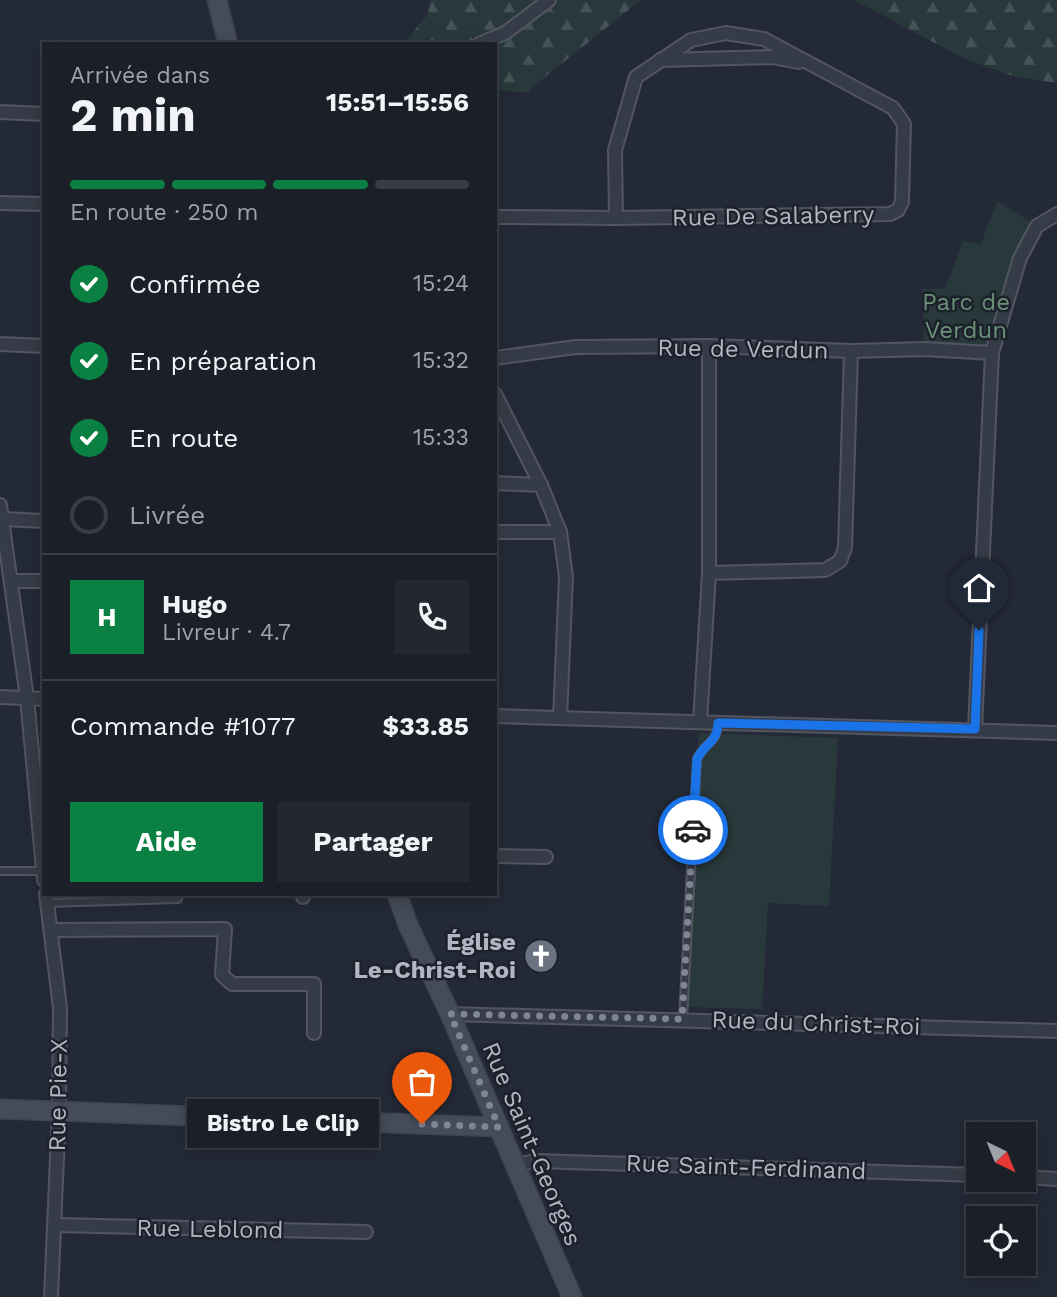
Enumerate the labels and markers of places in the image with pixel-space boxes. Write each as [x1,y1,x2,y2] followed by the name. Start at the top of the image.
[949,558,1009,630] pin
[353,928,516,984] place label: Église Le-Christ-Roi
[522,937,560,975] church icon: Église Le-Christ-Roi
[392,1052,452,1124] pin
[188,1100,380,1148] callout: Bistro Le Clip

